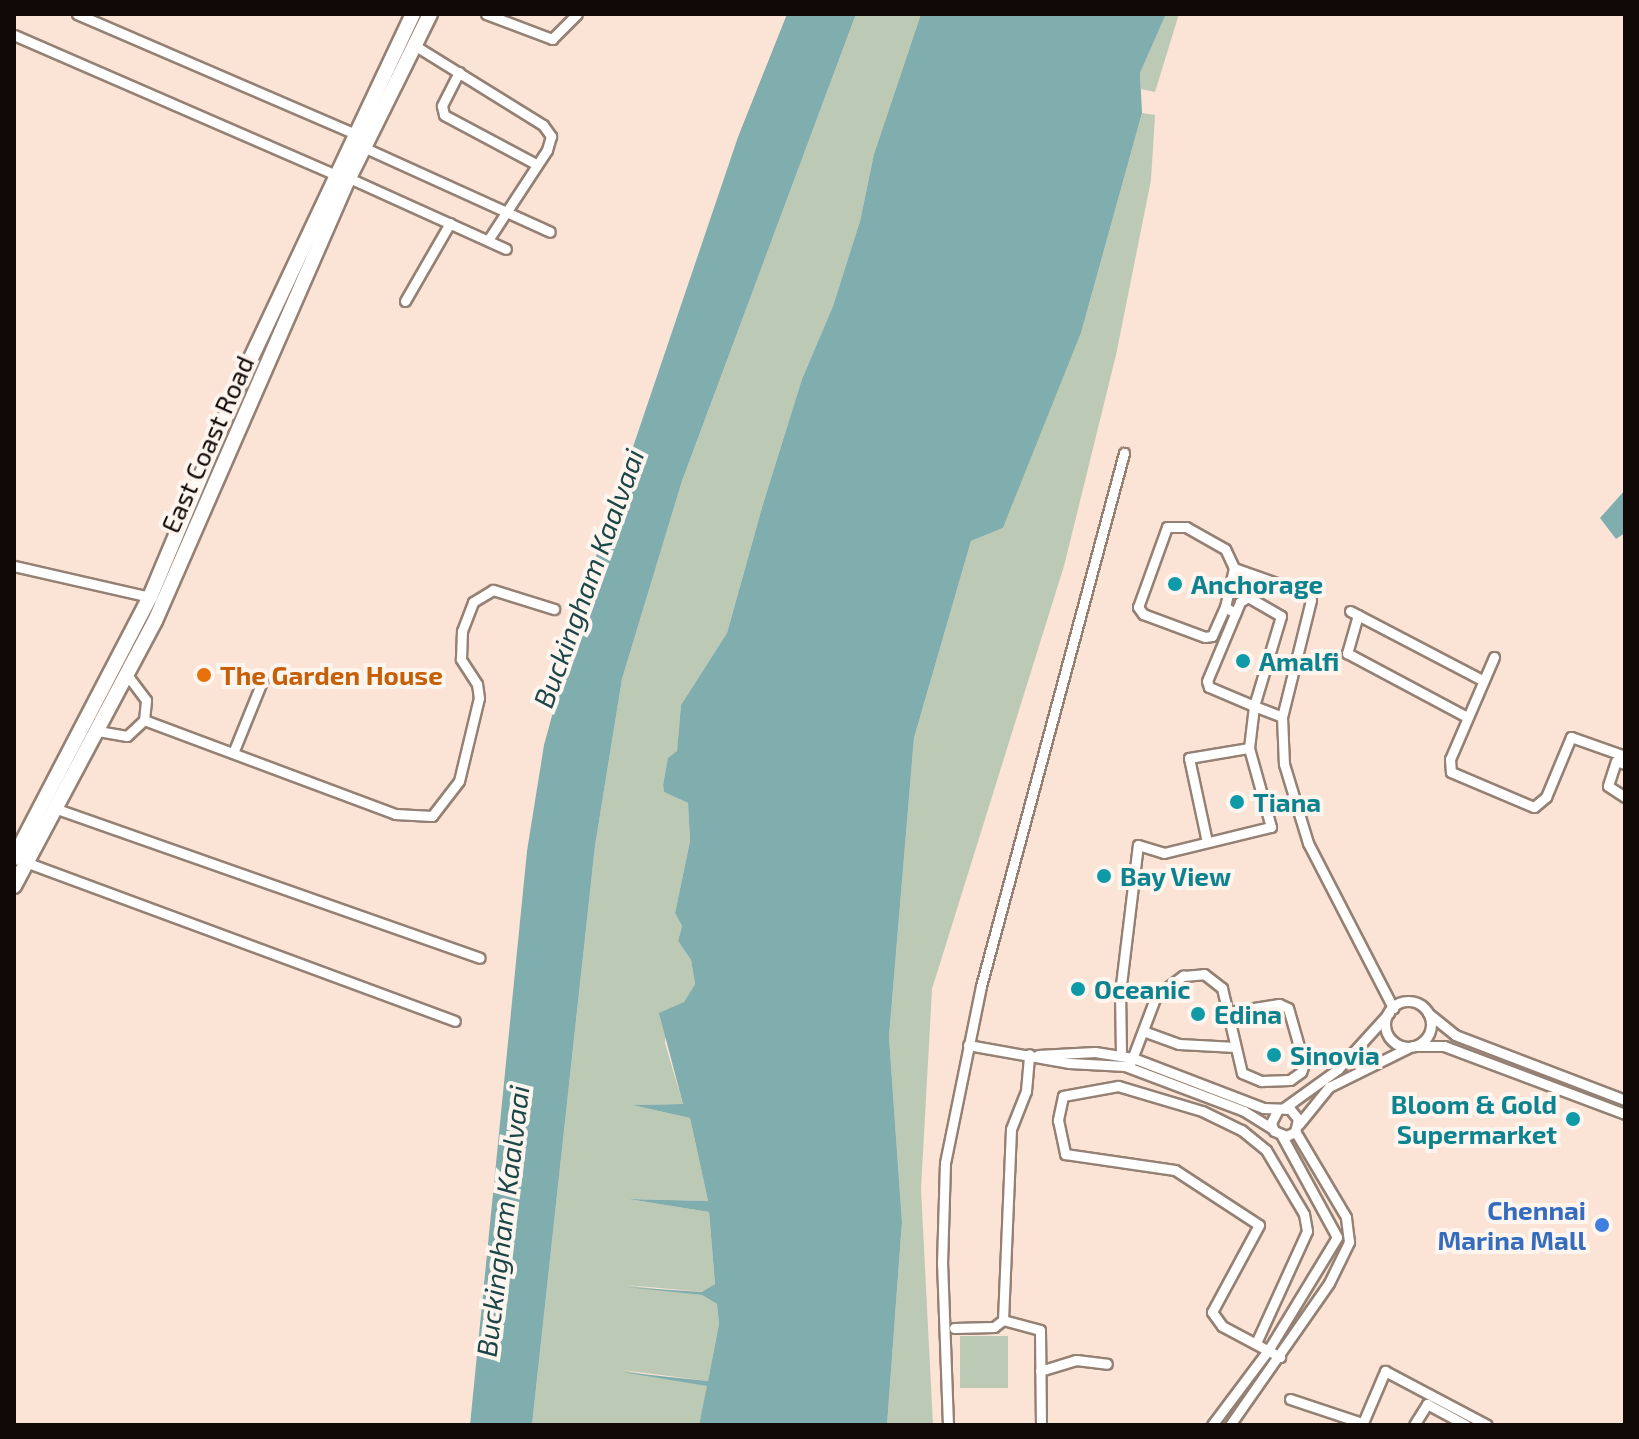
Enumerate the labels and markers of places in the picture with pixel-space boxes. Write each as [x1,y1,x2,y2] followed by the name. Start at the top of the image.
[1191,568,1323,600] place label: Anchorage
[1166,575,1184,593] marker: Anchorage
[1259,645,1339,677] place label: Amalfi
[1234,652,1252,670] marker: Amalfi
[220,659,443,691] place label: The Garden House
[195,666,213,684] marker: The Garden House
[1253,786,1321,818] place label: Tiana
[1228,793,1246,811] marker: Tiana
[1120,860,1232,892] place label: Bay View
[1095,867,1113,885] marker: Bay View
[1094,973,1190,1005] place label: Oceanic
[1069,980,1087,998] marker: Oceanic
[1214,998,1282,1030] place label: Edina
[1189,1005,1207,1023] marker: Edina
[1290,1039,1380,1071] place label: Sinovia
[1265,1046,1283,1064] marker: Sinovia
[1391,1088,1557,1150] place label: Bloom & Gold Supermarket
[1564,1110,1582,1128] marker: Bloom & Gold Supermarket
[1437,1194,1586,1256] place label: Chennai Marina Mall
[1593,1216,1611,1234] marker: Chennai Marina Mall

